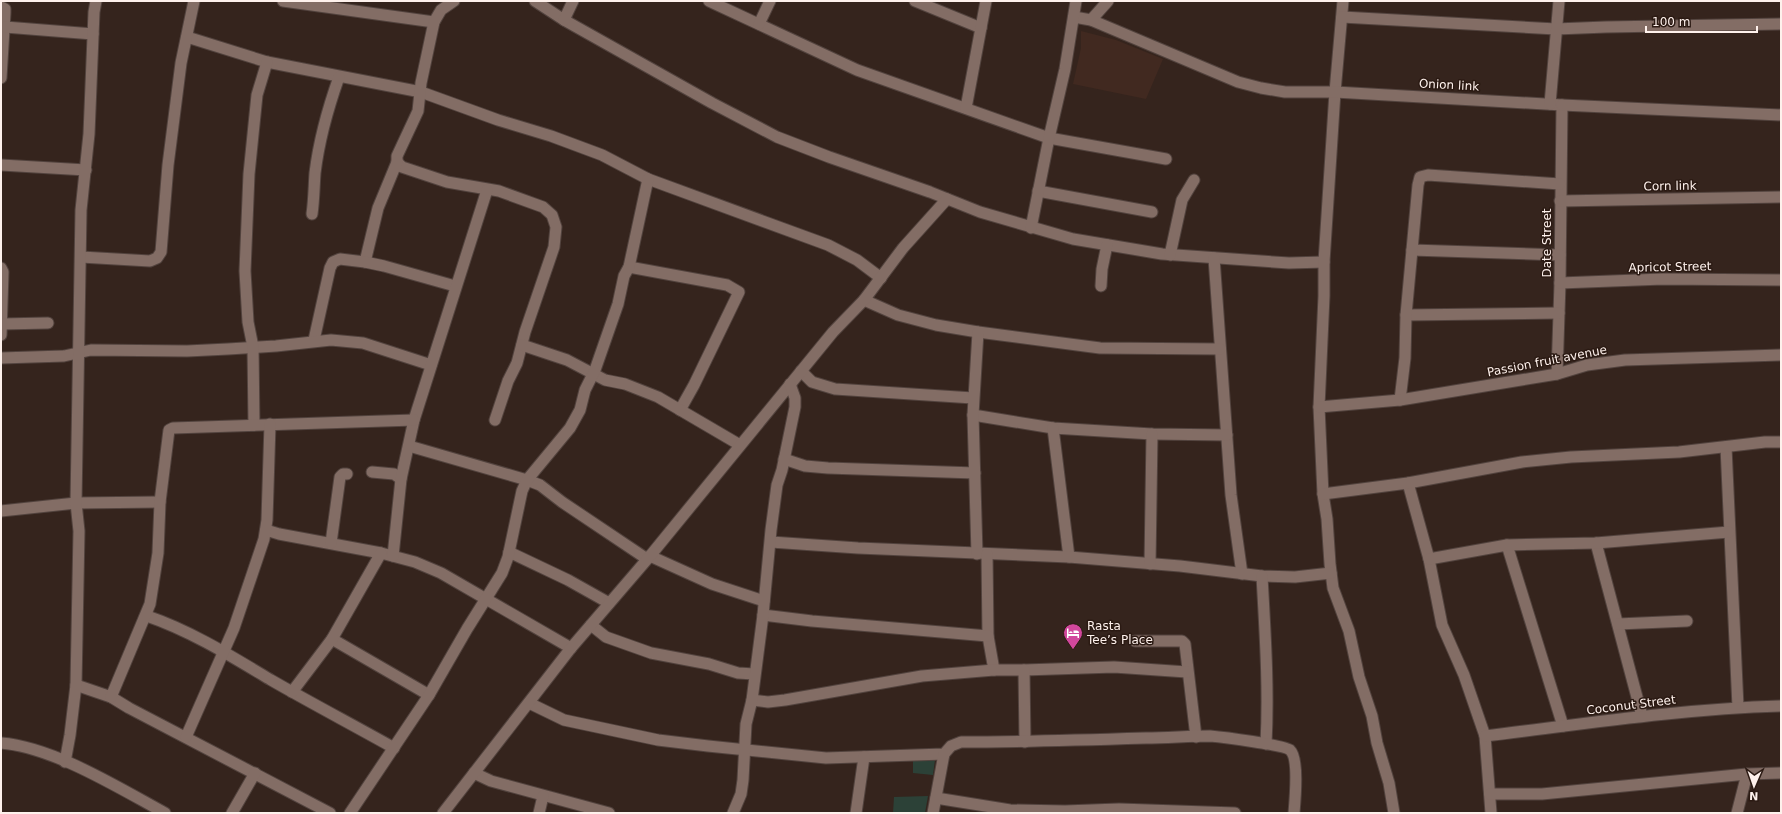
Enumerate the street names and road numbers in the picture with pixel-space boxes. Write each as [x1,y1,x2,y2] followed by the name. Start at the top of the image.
[1418,76,1480,94] street label: Onion link
[1643,179,1697,193] street label: Corn link
[1540,208,1554,277] street label: Date Street
[1628,259,1712,275] street label: Apricot Street
[1486,343,1608,379] street label: Passion fruit avenue
[1586,693,1677,717] street label: Coconut Street

